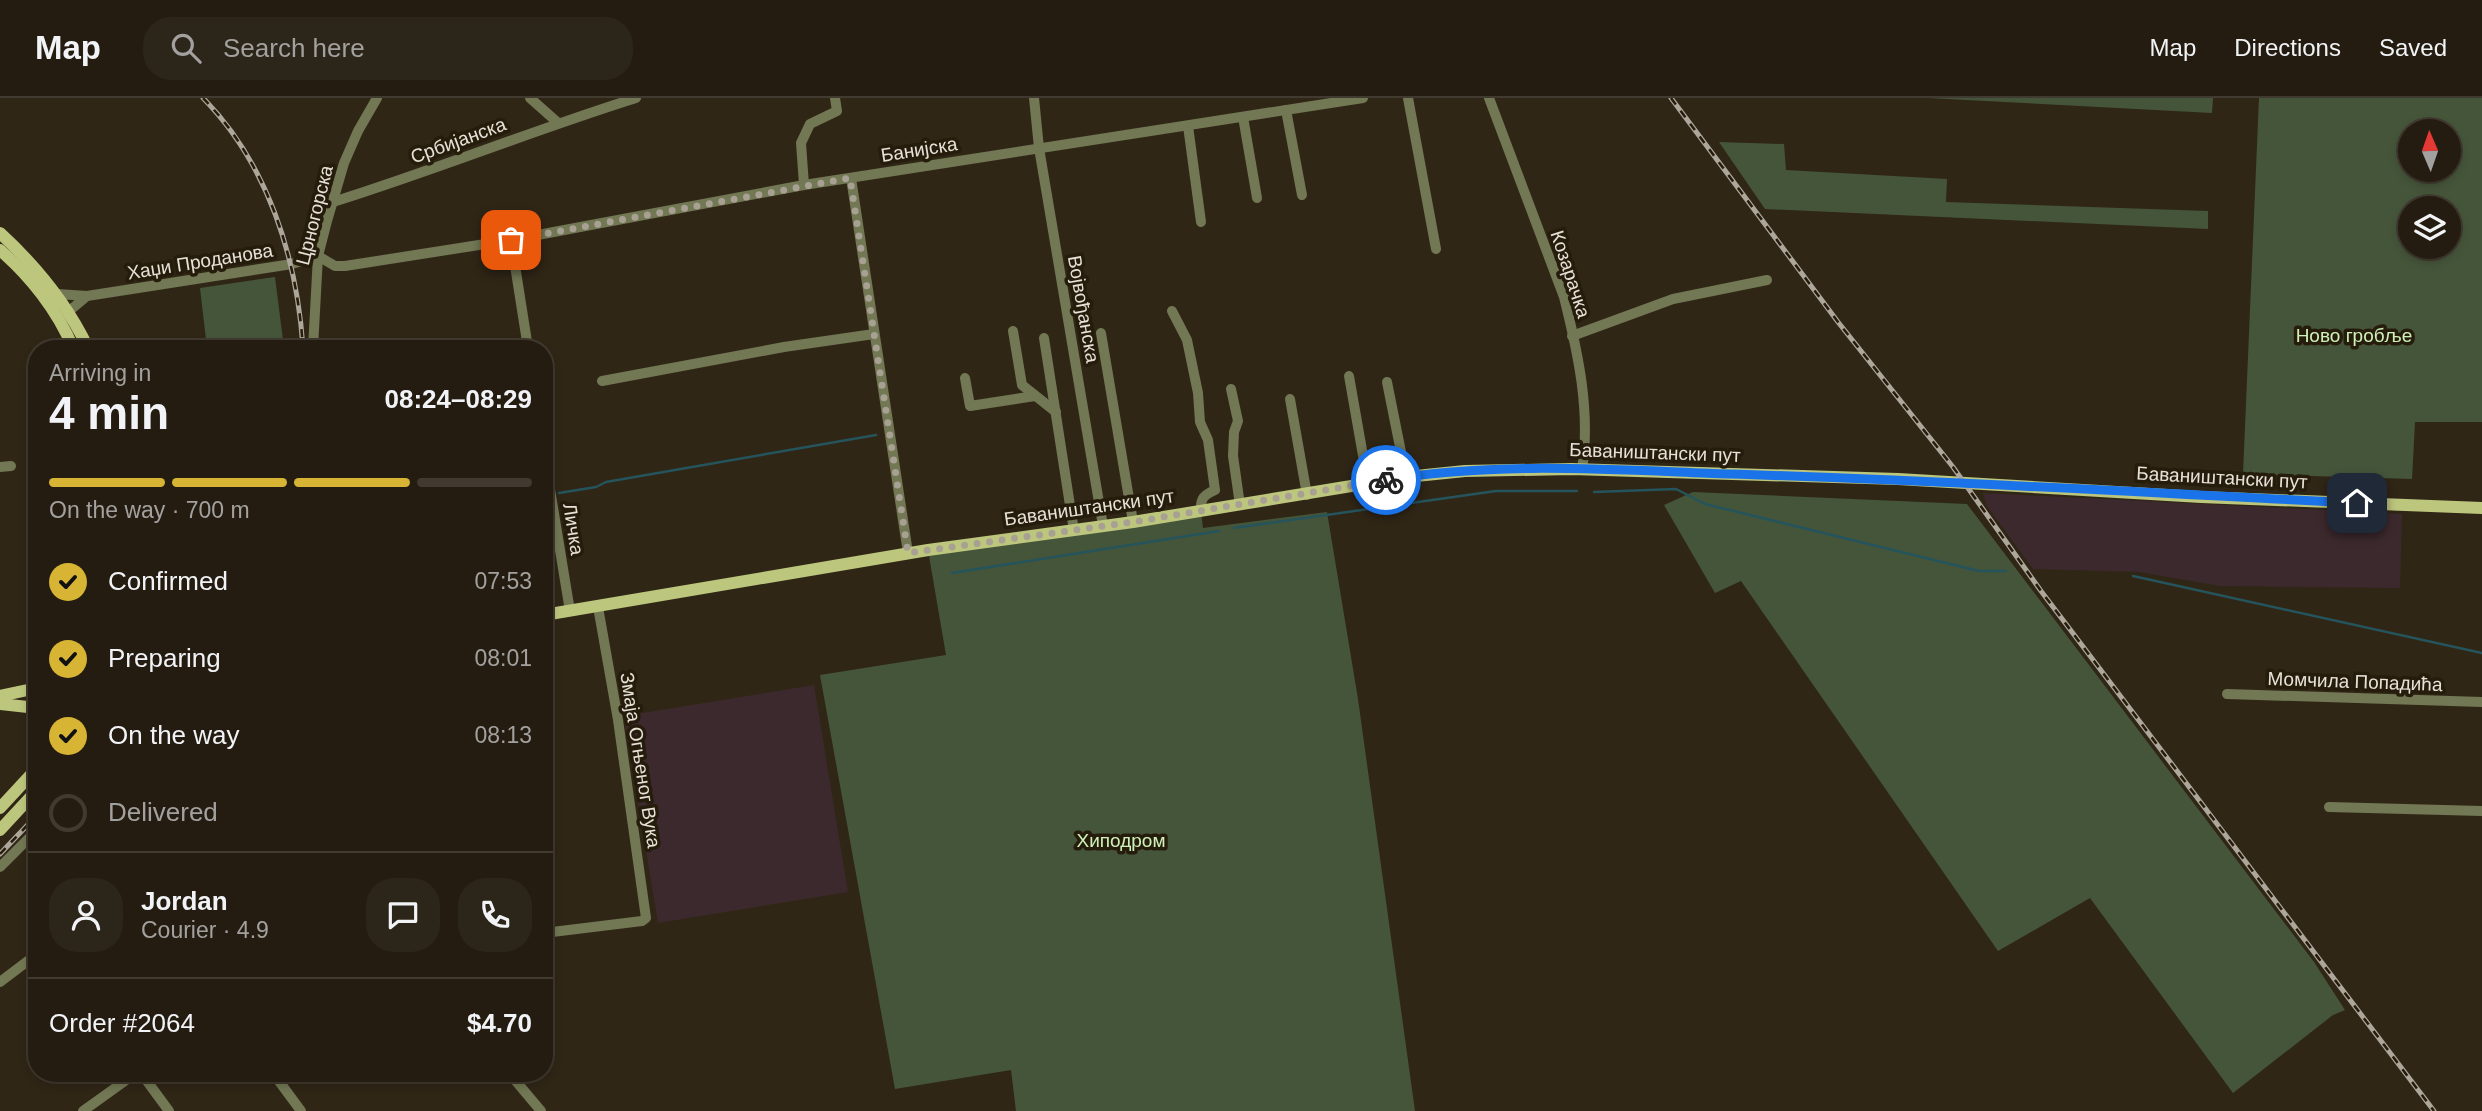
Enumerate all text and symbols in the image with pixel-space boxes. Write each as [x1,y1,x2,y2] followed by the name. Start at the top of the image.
[143,17,633,80] search box
[35,29,101,66] text: Map
[167,29,205,67] icon: search
[223,33,365,63] text: Search here
[2150,34,2196,61] text: Map
[2234,34,2341,61] text: Directions
[2379,34,2447,61] text: Saved
[408,113,509,167] street label: Србијанска
[2398,119,2460,182] north arrow
[2398,119,2461,259] map controls
[879,133,959,166] street label: Банијска
[292,163,337,267] street label: Црногорска
[2398,196,2461,259] button: layers
[481,210,541,270] pin
[492,221,530,259] icon: bag
[1547,228,1595,321] street label: Козарачка
[126,240,275,283] street label: Хаџи Проданова
[1064,254,1103,365] street label: Војвођанска
[2296,325,2412,346] park label: Ново гробље
[49,360,151,386] text: Arriving in
[385,384,532,414] text: 08:24–08:29
[49,387,169,439] text: 4 min
[1569,439,1741,466] street label: Баваништански пут
[1351,445,1421,515] courier
[1367,461,1405,499] icon: bike
[2136,463,2308,492] street label: Баваништански пут
[2327,473,2387,533] pin
[2338,484,2376,522] icon: home
[1003,485,1176,530] street label: Баваништански пут
[49,497,250,523] text: On the way · 700 m
[559,502,588,557] street label: Личка
[49,563,87,601] icon: check
[108,566,228,596] text: Confirmed
[474,568,532,594] text: 07:53
[49,640,87,678] icon: check
[108,643,221,673] text: Preparing
[474,645,532,671] text: 08:01
[2267,668,2443,695] street label: Момчила Попадића
[616,671,665,850] street label: Змаја Огњеног Вука
[49,717,87,755] icon: check
[108,720,240,750] text: On the way
[474,722,532,748] text: 08:13
[108,797,218,827] text: Delivered
[1076,830,1166,851] park label: Хиподром
[49,878,123,952] button: person
[366,878,440,952] button: chat
[458,878,532,952] button: phone
[141,886,228,916] text: Jordan
[141,917,269,943] text: Courier · 4.9
[49,1008,195,1038] text: Order #2064
[467,1008,532,1038] text: $4.70

